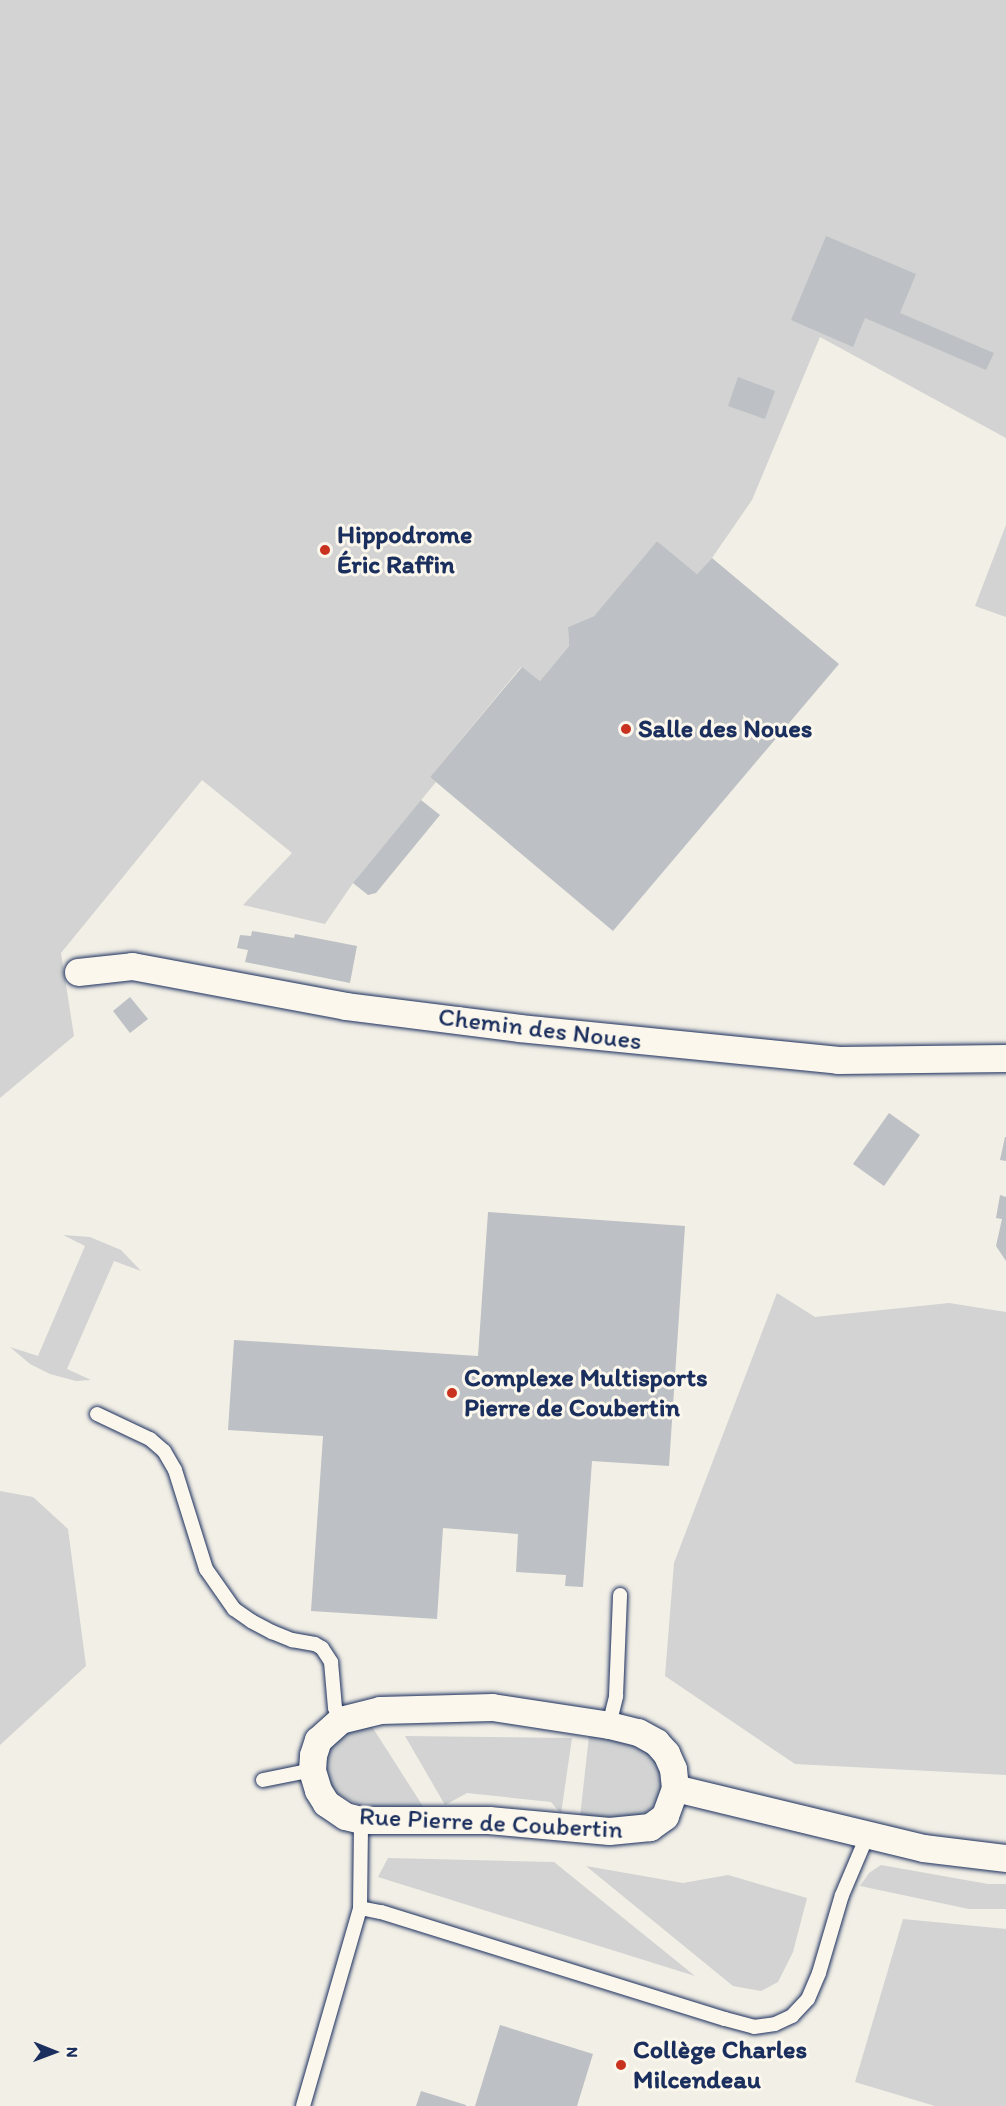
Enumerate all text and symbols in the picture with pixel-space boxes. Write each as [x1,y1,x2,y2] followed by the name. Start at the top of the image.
[337,519,472,580] place label: Hippodrome Éric Raffin
[318,543,332,557] marker: Hippodrome Éric Raffin
[638,713,812,745] place label: Salle des Noues
[619,722,633,736] marker: Salle des Noues
[437,1001,643,1057] street label: Chemin des Noues
[464,1362,708,1424] place label: Complexe Multisports Pierre de Coubertin
[445,1386,459,1400] marker: Complexe Multisports Pierre de Coubertin
[358,1801,624,1845] street label: Rue Pierre de Coubertin
[24,2022,84,2082] north arrow
[633,2034,807,2096] place label: Collège Charles Milcendeau
[63,2047,82,2058] text: N
[614,2058,628,2072] marker: Collège Charles Milcendeau

